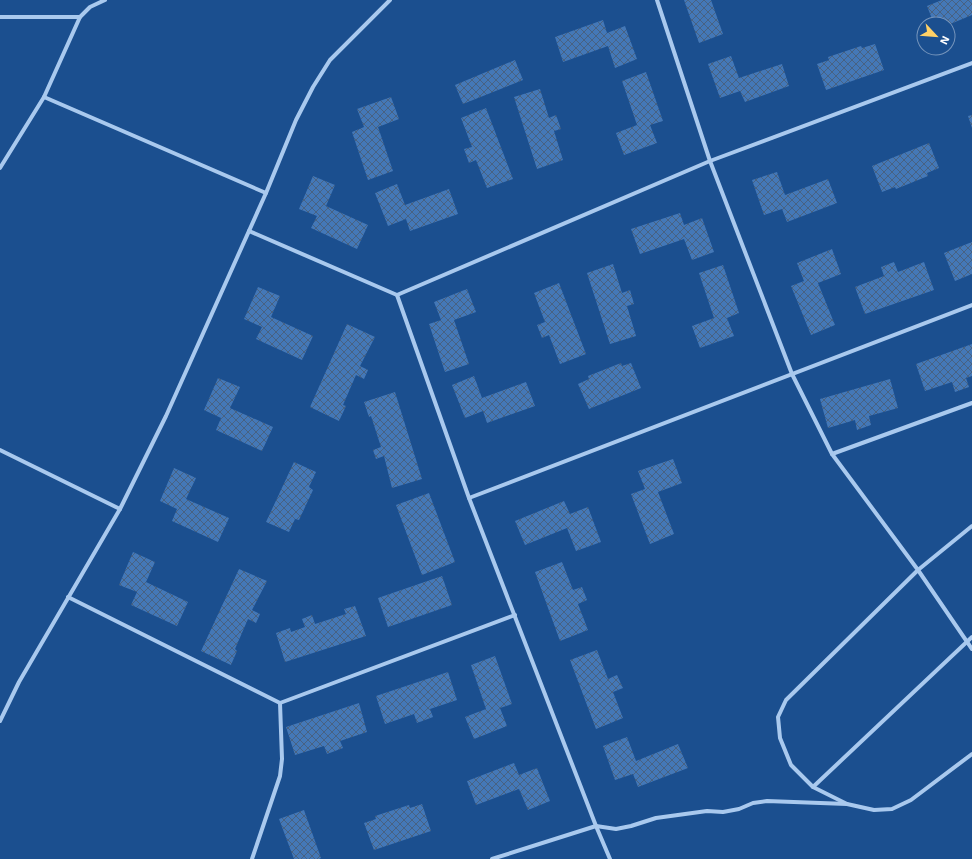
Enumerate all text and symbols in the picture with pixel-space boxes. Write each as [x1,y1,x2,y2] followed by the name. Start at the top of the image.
[916,16,956,56] north arrow
[937,34,952,47] text: N

